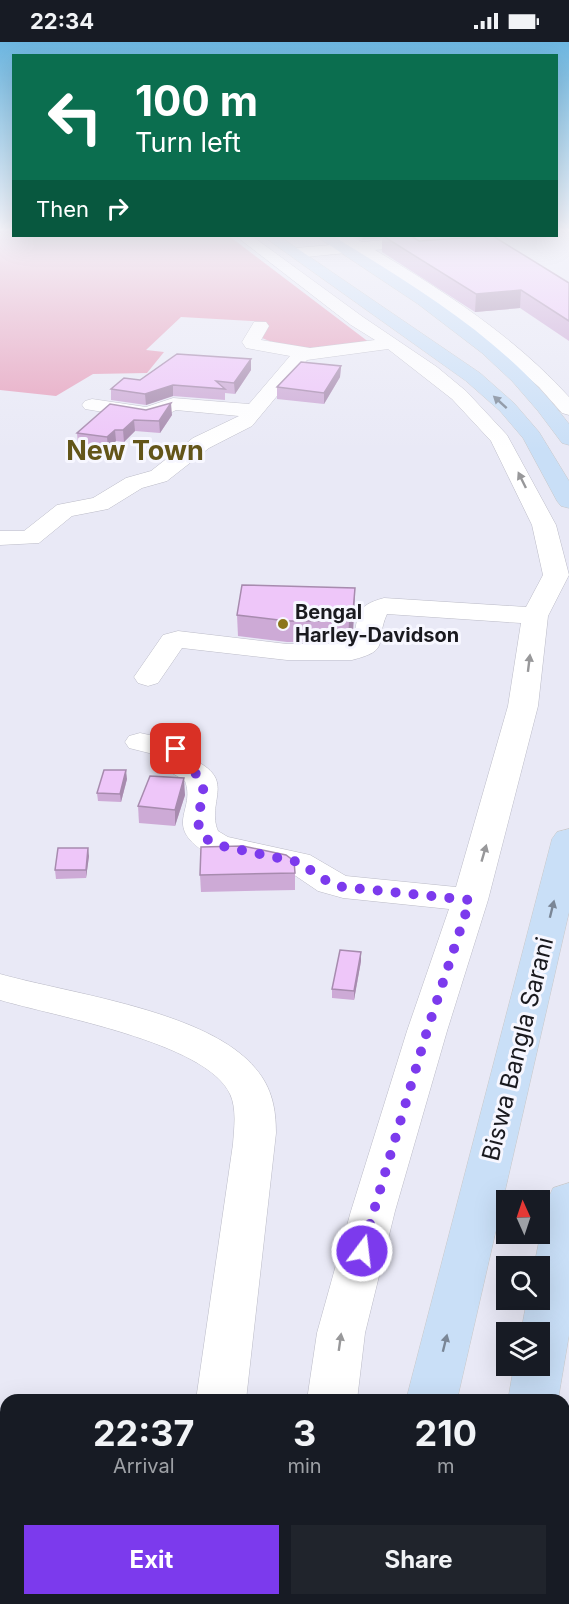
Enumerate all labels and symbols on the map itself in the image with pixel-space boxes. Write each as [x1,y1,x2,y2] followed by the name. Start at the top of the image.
[493,395,508,409] one-way arrow
[66,434,204,467] district label: New Town
[517,472,527,489] one-way arrow
[295,600,459,647] place label: Bengal Harley-Davidson
[276,617,290,631] marker: Bengal Harley-Davidson
[524,654,534,673] one-way arrow
[150,723,201,774] pin
[480,843,489,861] one-way arrow
[548,899,558,918] one-way arrow
[476,934,559,1164] street label: Biswa Bangla Sarani
[496,1190,550,1244] north arrow
[330,1219,394,1283] position arrow
[335,1332,344,1351] one-way arrow
[441,1333,451,1352] one-way arrow

